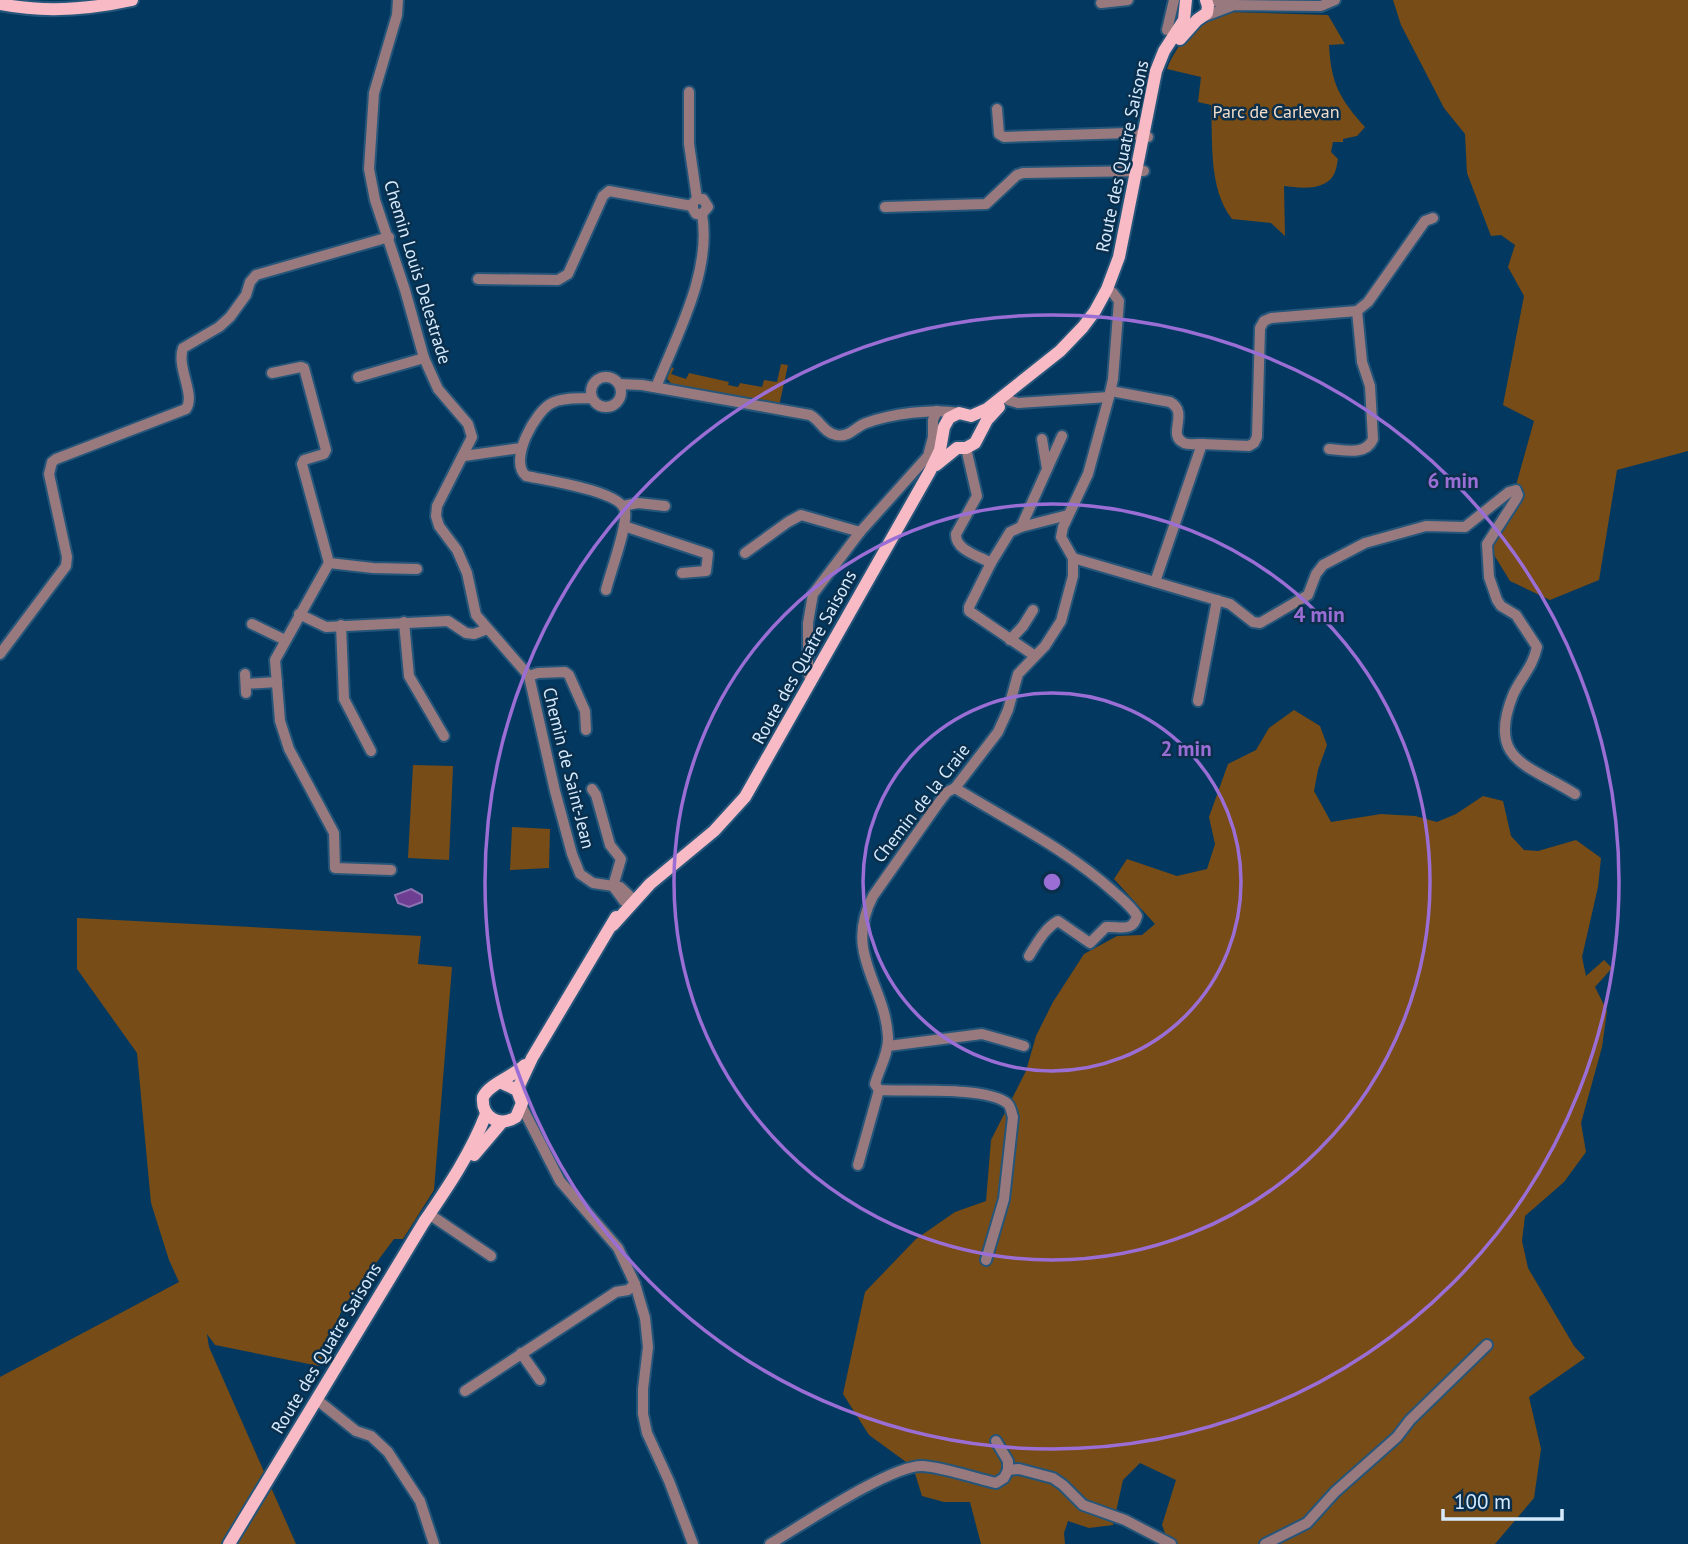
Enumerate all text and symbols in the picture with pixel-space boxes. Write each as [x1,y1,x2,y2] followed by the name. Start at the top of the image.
[1090,58,1154,254] street label: Route des Quatre Saisons
[1212,100,1340,123] park label: Parc de Carlevan
[379,177,457,367] street label: Chemin Louis Delestrade
[1427,467,1479,494] text: 6 min
[747,566,861,748] street label: Route des Quatre Saisons
[1293,601,1345,628] text: 4 min
[538,685,600,851] street label: Chemin de Saint-Jean
[1160,735,1212,762] text: 2 min
[867,739,975,867] street label: Chemin de la Craie
[1040,870,1064,894] centre of rings
[266,1258,386,1438] street label: Route des Quatre Saisons
[1443,1478,1562,1522] scale bar
[1454,1488,1511,1515] text: 100 m

